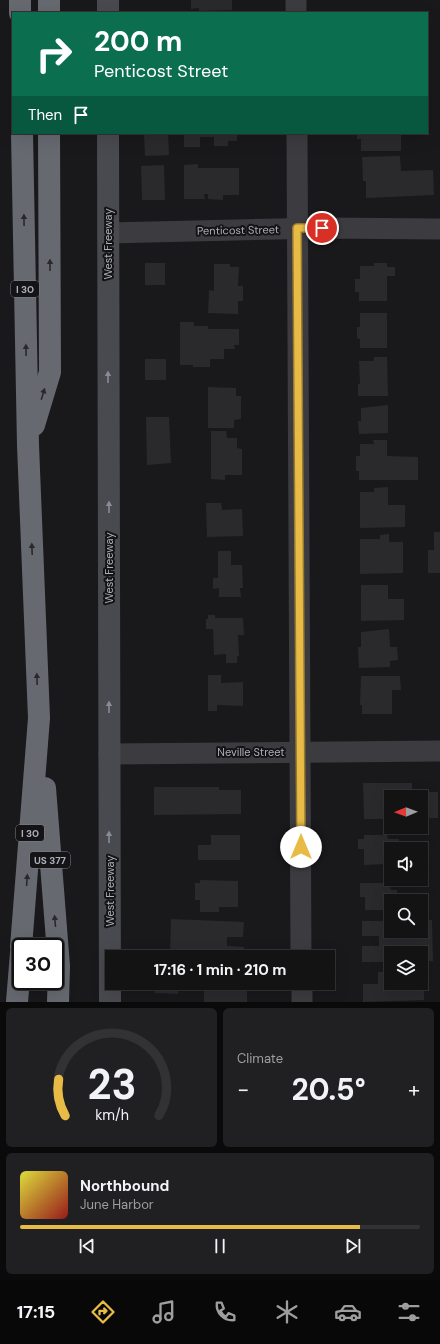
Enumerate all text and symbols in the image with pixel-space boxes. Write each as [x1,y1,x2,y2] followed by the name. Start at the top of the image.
[94,23,182,60] text: 200 m
[28,28,80,80] icon: right
[94,59,228,83] text: Penticost Street
[70,104,92,126] icon: arrive
[28,105,62,125] text: Then
[101,208,115,280] street label: West Freeway
[305,211,339,245] pin
[21,213,27,226] one-way arrow
[311,217,333,239] icon: arrive
[197,222,279,238] street label: Penticost Street
[47,258,53,271] one-way arrow
[11,281,39,297] road number: I 30
[23,343,29,356] one-way arrow
[105,370,111,383] one-way arrow
[40,388,46,400] one-way arrow
[106,500,112,513] one-way arrow
[102,532,116,604] street label: West Freeway
[29,542,35,555] one-way arrow
[34,673,41,685] one-way arrow
[106,700,112,713] one-way arrow
[217,745,285,759] street label: Neville Street
[384,790,428,834] north arrow
[384,790,428,990] map controls
[16,825,44,841] road number: I 30
[280,826,322,868] position arrow
[106,831,113,843] one-way arrow
[384,842,428,886] button: sound
[30,852,70,868] road number: US 377
[103,855,117,927] street label: West Freeway
[23,874,30,886] one-way arrow
[384,894,428,938] button: search
[52,915,59,927] one-way arrow
[12,938,64,990] speed limit sign: 30
[384,946,428,990] button: layers
[154,960,286,980] text: 17:16 · 1 min · 210 m
[237,1050,283,1067] text: Climate
[87,1057,136,1111] text: 23
[291,1070,366,1109] text: 20.5°
[237,1075,249,1104] text: −
[408,1075,420,1104] text: +
[95,1105,128,1123] text: km/h
[80,1176,169,1196] text: Northbound
[80,1196,154,1213] text: June Harbor
[76,1235,98,1257] icon: previous
[209,1235,231,1257] icon: pause
[342,1235,364,1257] icon: next
[89,1298,117,1326] icon: directions
[150,1298,178,1326] icon: music
[211,1298,239,1326] icon: phone
[273,1298,301,1326] icon: climate
[334,1298,362,1326] icon: car
[395,1298,423,1326] icon: filters
[17,1300,55,1324] text: 17:15

